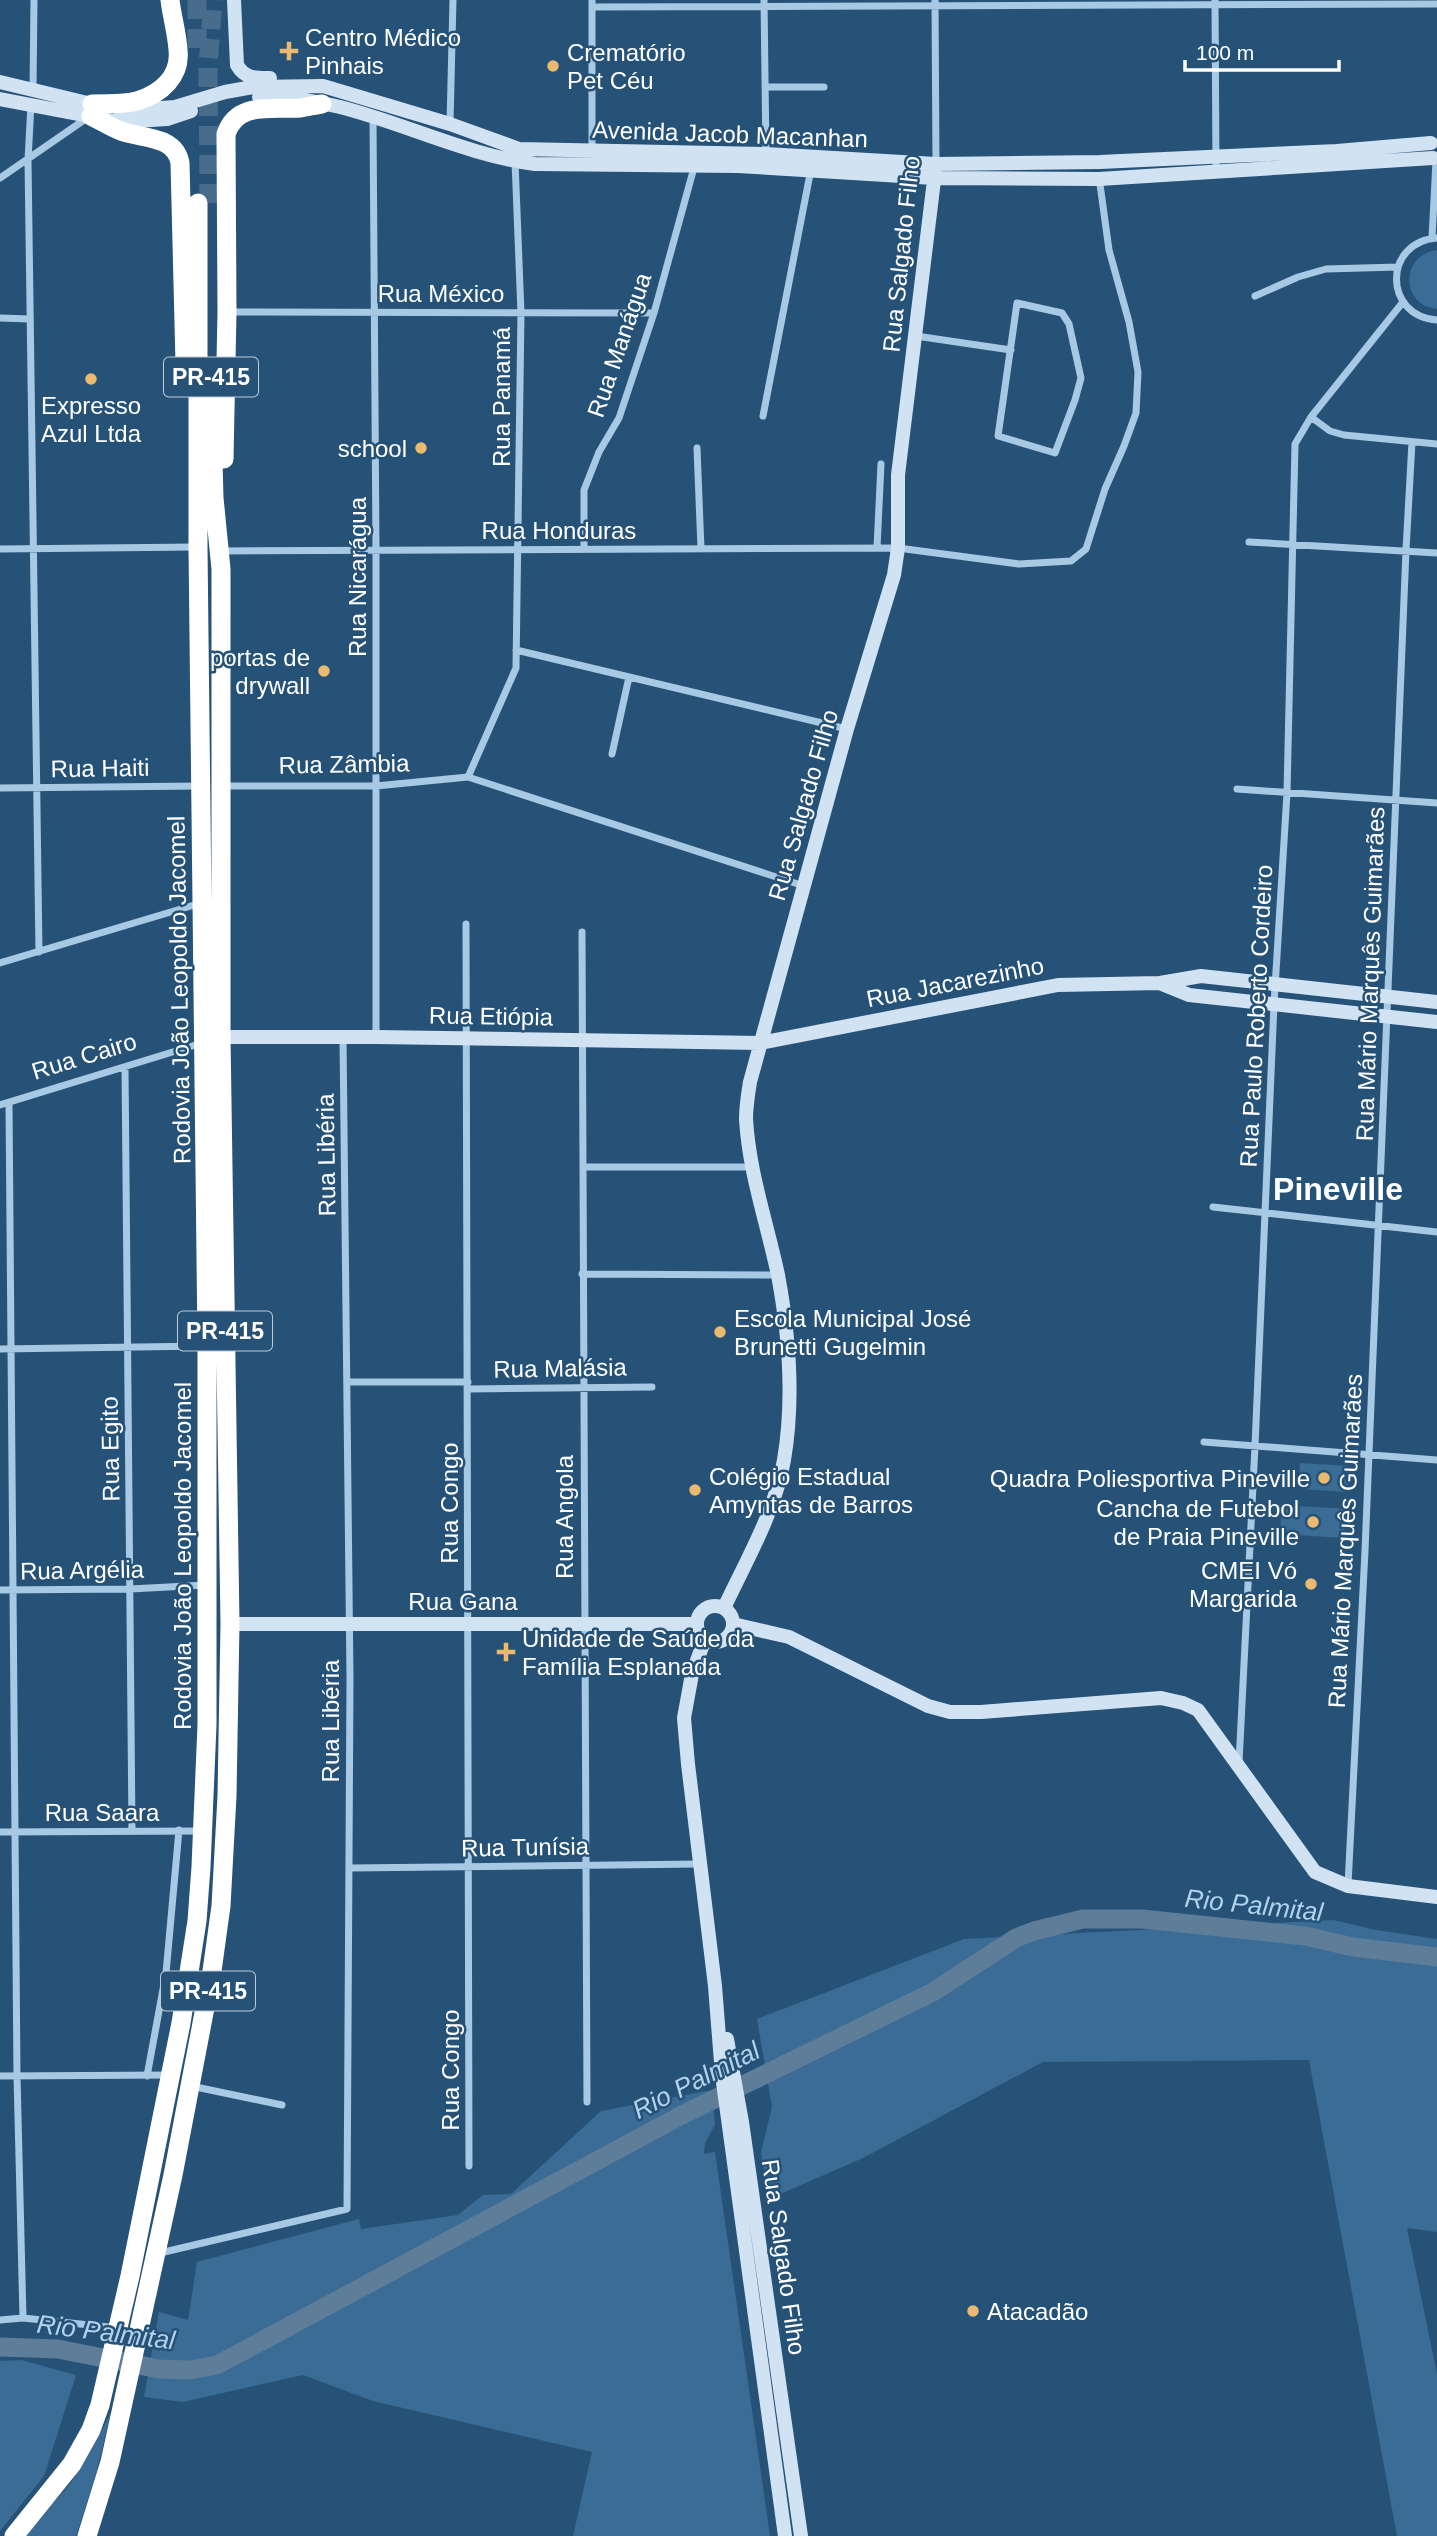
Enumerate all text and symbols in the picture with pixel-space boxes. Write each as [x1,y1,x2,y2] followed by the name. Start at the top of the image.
[305,24,461,79] place label: Centro Médico Pinhais
[1185,28,1339,72] scale bar
[567,39,686,94] place label: Crematório Pet Céu
[279,41,299,61] marker: Centro Médico Pinhais
[1196,41,1254,64] text: 100 m
[545,58,561,74] marker: Crematório Pet Céu
[592,116,868,152] street label: Avenida Jacob Macanhan
[877,154,925,354] street label: Rua Salgado Filho
[582,269,657,421] street label: Rua Manágua
[378,280,504,307] street label: Rua México
[488,326,515,467] street label: Rua Panamá
[164,358,258,396] road number: PR-415
[83,371,99,387] marker: Expresso Azul Ltda
[41,392,142,447] place label: Expresso Azul Ltda
[338,435,407,462] place label: school
[413,440,429,456] marker: school
[344,496,371,657] street label: Rua Nicarágua
[482,517,636,544] street label: Rua Honduras
[210,644,310,699] place label: portas de drywall
[316,663,332,679] marker: portas de drywall
[763,706,843,904] street label: Rua Salgado Filho
[278,749,410,779] street label: Rua Zâmbia
[50,754,150,782] street label: Rua Haiti
[1351,806,1389,1142] street label: Rua Mário Marquês Guimarães
[162,816,196,1164] street label: Rodovia João Leopoldo Jacomel
[1235,864,1277,1168] street label: Rua Paulo Roberto Cordeiro
[864,952,1046,1012] street label: Rua Jacarezinho
[429,1001,554,1031] street label: Rua Etiópia
[28,1027,140,1085] street label: Rua Cairo
[311,1093,341,1217] street label: Rua Libéria
[1273,1171,1403,1207] district label: Pineville
[734,1305,971,1360] place label: Escola Municipal José Brunetti Gugelmin
[178,1312,272,1350] road number: PR-415
[712,1324,728,1340] marker: Escola Municipal José Brunetti Gugelmin
[493,1353,628,1383] street label: Rua Malásia
[1323,1373,1367,1709] street label: Rua Mário Marquês Guimarães
[169,1382,196,1730] street label: Rodovia João Leopoldo Jacomel
[96,1396,124,1502] street label: Rua Egito
[436,1442,463,1564] street label: Rua Congo
[551,1454,578,1579] street label: Rua Angola
[709,1463,913,1518] place label: Colégio Estadual Amyntas de Barros
[990,1465,1310,1492] place label: Quadra Poliesportiva Pineville
[1316,1470,1332,1486] marker: Quadra Poliesportiva Pineville
[687,1482,703,1498] marker: Colégio Estadual Amyntas de Barros
[1096,1495,1299,1550] place label: Cancha de Futebol de Praia Pineville
[1305,1514,1321,1530] marker: Cancha de Futebol de Praia Pineville
[20,1555,145,1585] street label: Rua Argélia
[1189,1557,1298,1612] place label: CMEI Vó Margarida
[1303,1576,1319,1592] marker: CMEI Vó Margarida
[408,1588,518,1615] street label: Rua Gana
[522,1625,755,1680] place label: Unidade de Saúde da Família Esplanada
[496,1642,516,1662] marker: Unidade de Saúde da Família Esplanada
[317,1659,344,1782] street label: Rua Libéria
[45,1799,160,1826] street label: Rua Saara
[461,1832,590,1862] street label: Rua Tunísia
[1183,1883,1326,1927] water label: Rio Palmital
[161,1972,255,2010] road number: PR-415
[437,2009,464,2131] street label: Rua Congo
[627,2035,766,2125] water label: Rio Palmital
[757,2157,811,2357] street label: Rua Salgado Filho
[987,2298,1088,2325] place label: Atacadão
[965,2303,981,2319] marker: Atacadão
[35,2309,178,2355] water label: Rio Palmital

